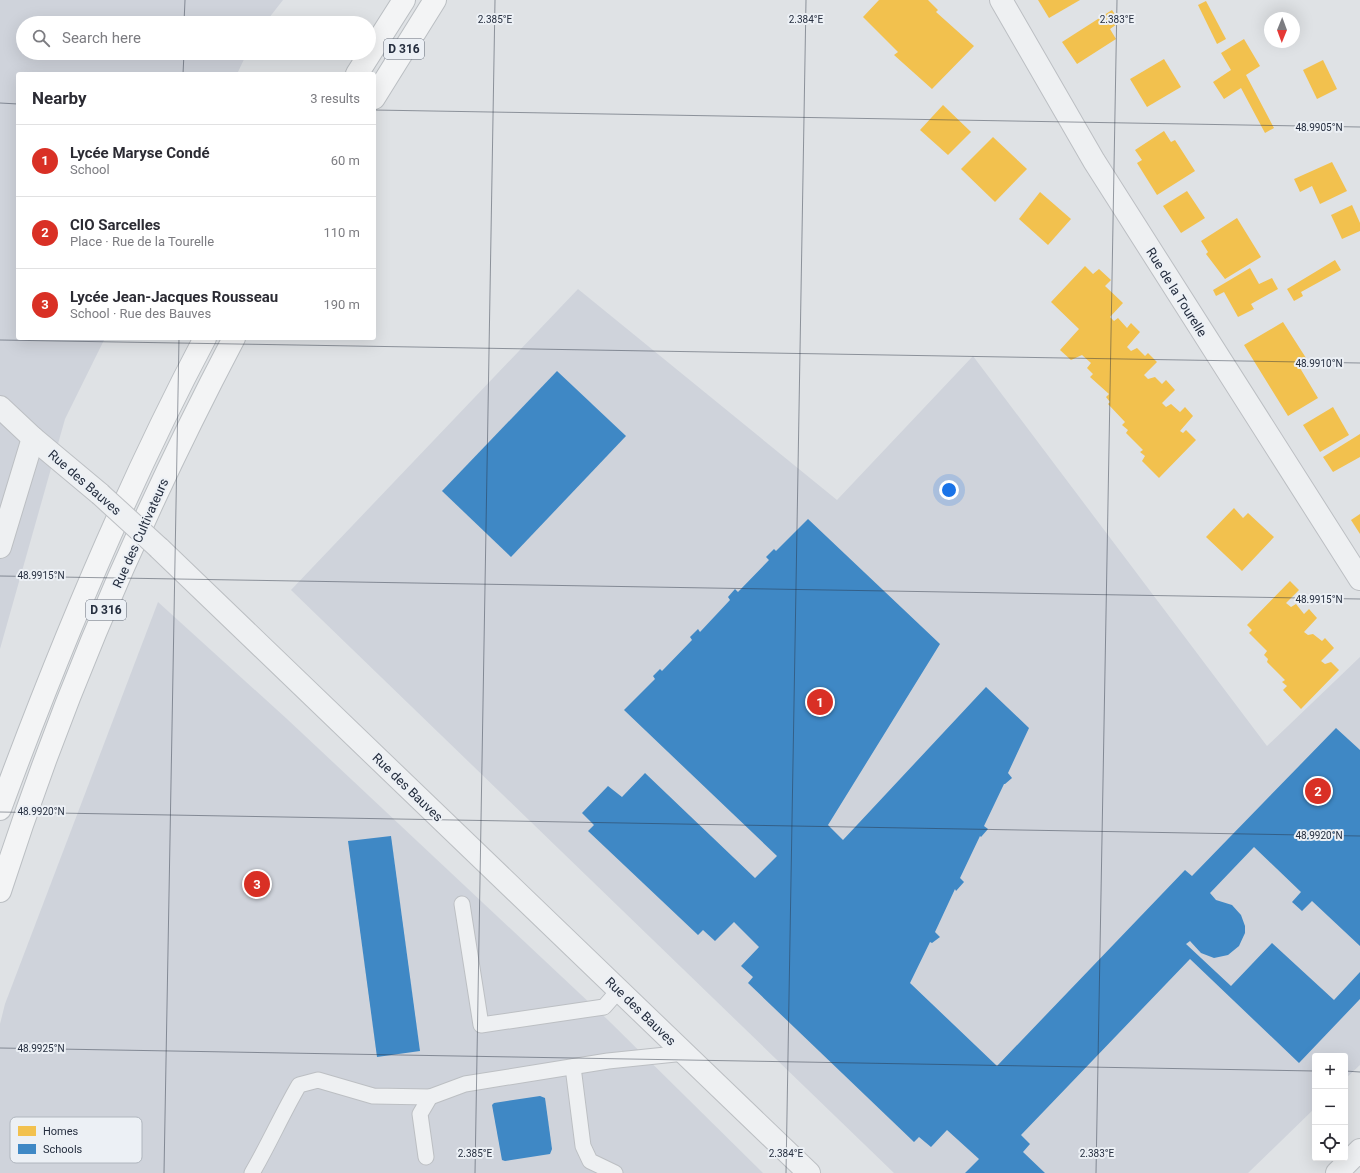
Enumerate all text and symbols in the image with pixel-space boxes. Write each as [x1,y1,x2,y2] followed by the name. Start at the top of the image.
[1264,12,1300,48] north arrow
[478,14,513,25] text: 2.385°E
[789,14,824,25] text: 2.384°E
[1100,14,1135,25] text: 2.383°E
[16,16,376,60] search box
[30,27,52,49] icon: search
[62,29,141,47] text: Search here
[384,39,424,59] road number: D 316
[32,88,87,108] text: Nearby
[310,91,360,106] text: 3 results
[1295,122,1343,133] text: 48.9905°N
[70,144,210,162] text: Lycée Maryse Condé
[41,153,49,168] text: 1
[331,153,360,168] text: 60 m
[70,162,110,177] text: School
[70,216,161,234] text: CIO Sarcelles
[41,225,49,240] text: 2
[323,225,360,240] text: 110 m
[70,234,214,249] text: Place · Rue de la Tourelle
[1143,245,1210,340] street label: Rue de la Tourelle
[70,288,278,306] text: Lycée Jean-Jacques Rousseau
[41,297,49,312] text: 3
[323,297,360,312] text: 190 m
[70,306,211,321] text: School · Rue des Bauves
[1295,358,1343,369] text: 48.9910°N
[45,447,124,518] street label: Rue des Bauves
[110,476,171,590] street label: Rue des Cultivateurs
[939,480,959,500] your location
[17,570,65,581] text: 48.9915°N
[1295,594,1343,605] text: 48.9915°N
[86,600,126,620] road number: D 316
[807,687,833,717] pin: 1
[369,750,446,825] street label: Rue des Bauves
[1305,776,1331,806] pin: 2
[17,806,65,817] text: 48.9920°N
[1295,830,1343,841] text: 48.9920°N
[244,869,270,899] pin: 3
[602,974,679,1049] street label: Rue des Bauves
[17,1043,65,1054] text: 48.9925°N
[1312,1053,1348,1161] map controls
[1312,1053,1348,1089] button: +
[1312,1089,1348,1125] button: −
[10,1117,142,1163] legend
[43,1125,79,1138] text: Homes
[1312,1125,1348,1161] button: locate
[43,1143,83,1156] text: Schools
[458,1148,493,1159] text: 2.385°E
[769,1148,804,1159] text: 2.384°E
[1080,1148,1115,1159] text: 2.383°E

